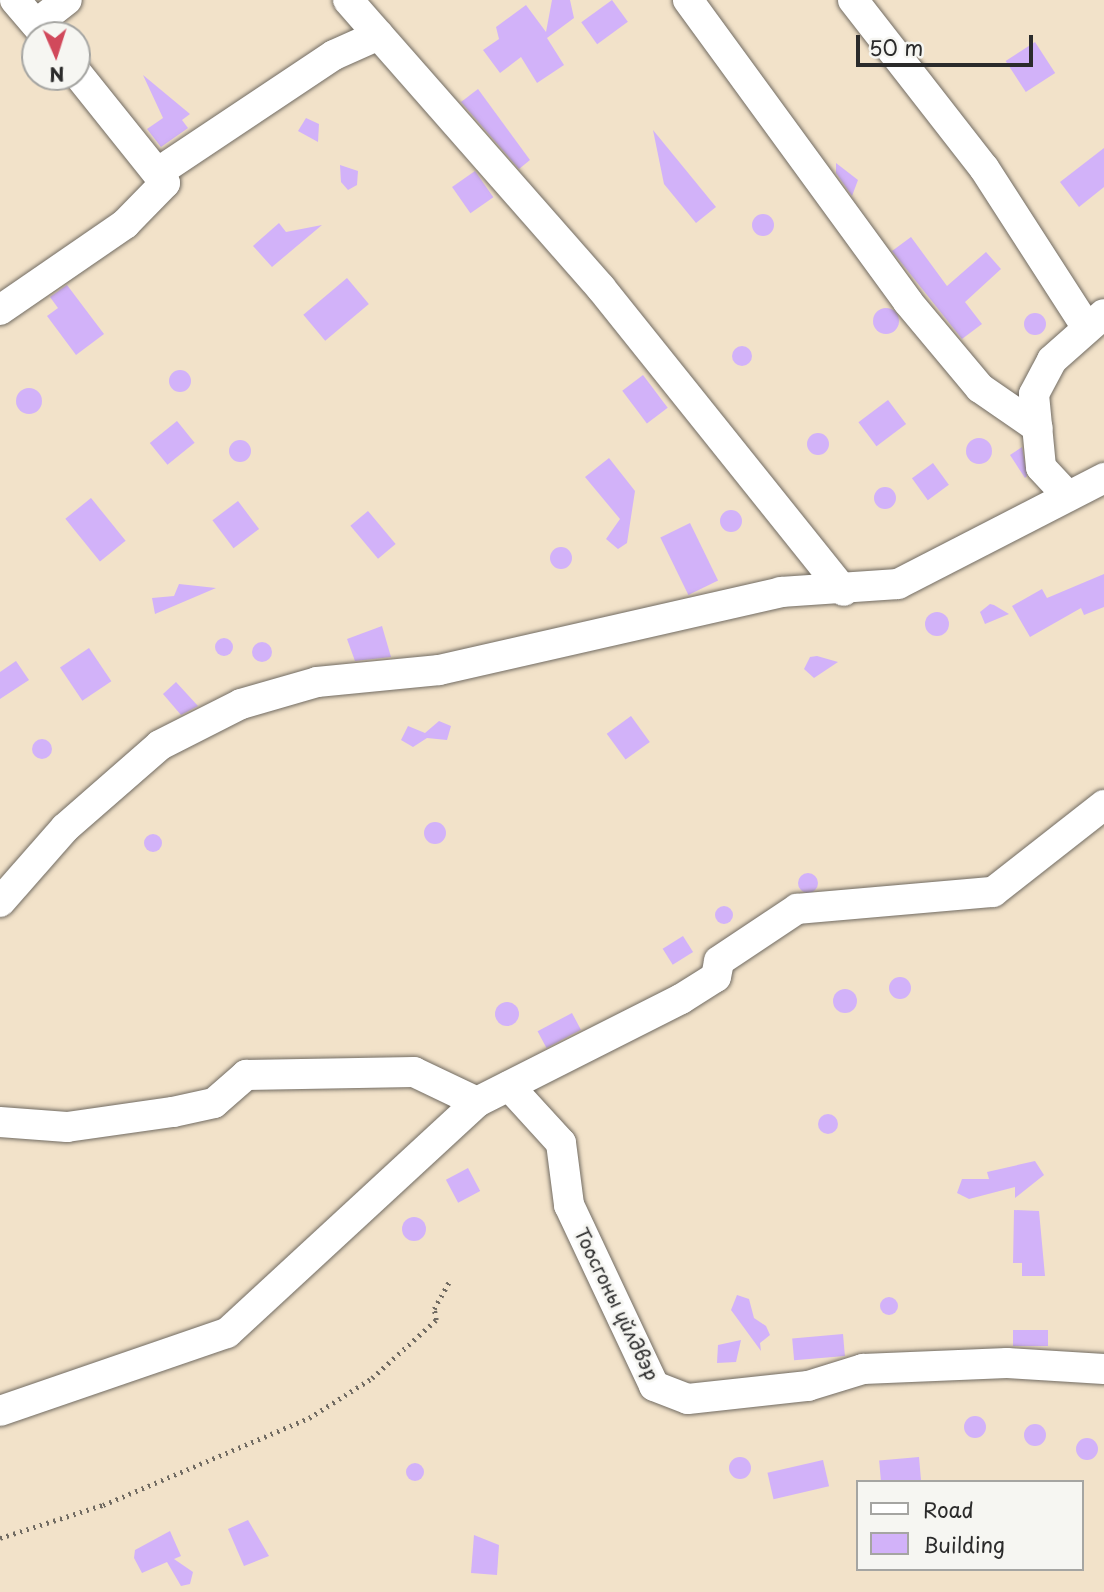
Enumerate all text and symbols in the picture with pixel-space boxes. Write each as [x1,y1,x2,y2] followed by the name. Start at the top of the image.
[21,21,91,91] north arrow
[859,21,1036,65] scale bar
[869,31,923,63] text: 50 m
[49,61,65,89] text: N
[570,1223,664,1385] street label: Тоосгоны үйлдвэр
[856,1480,1083,1571] legend
[923,1493,974,1525] text: Road
[923,1528,1005,1560] text: Building

